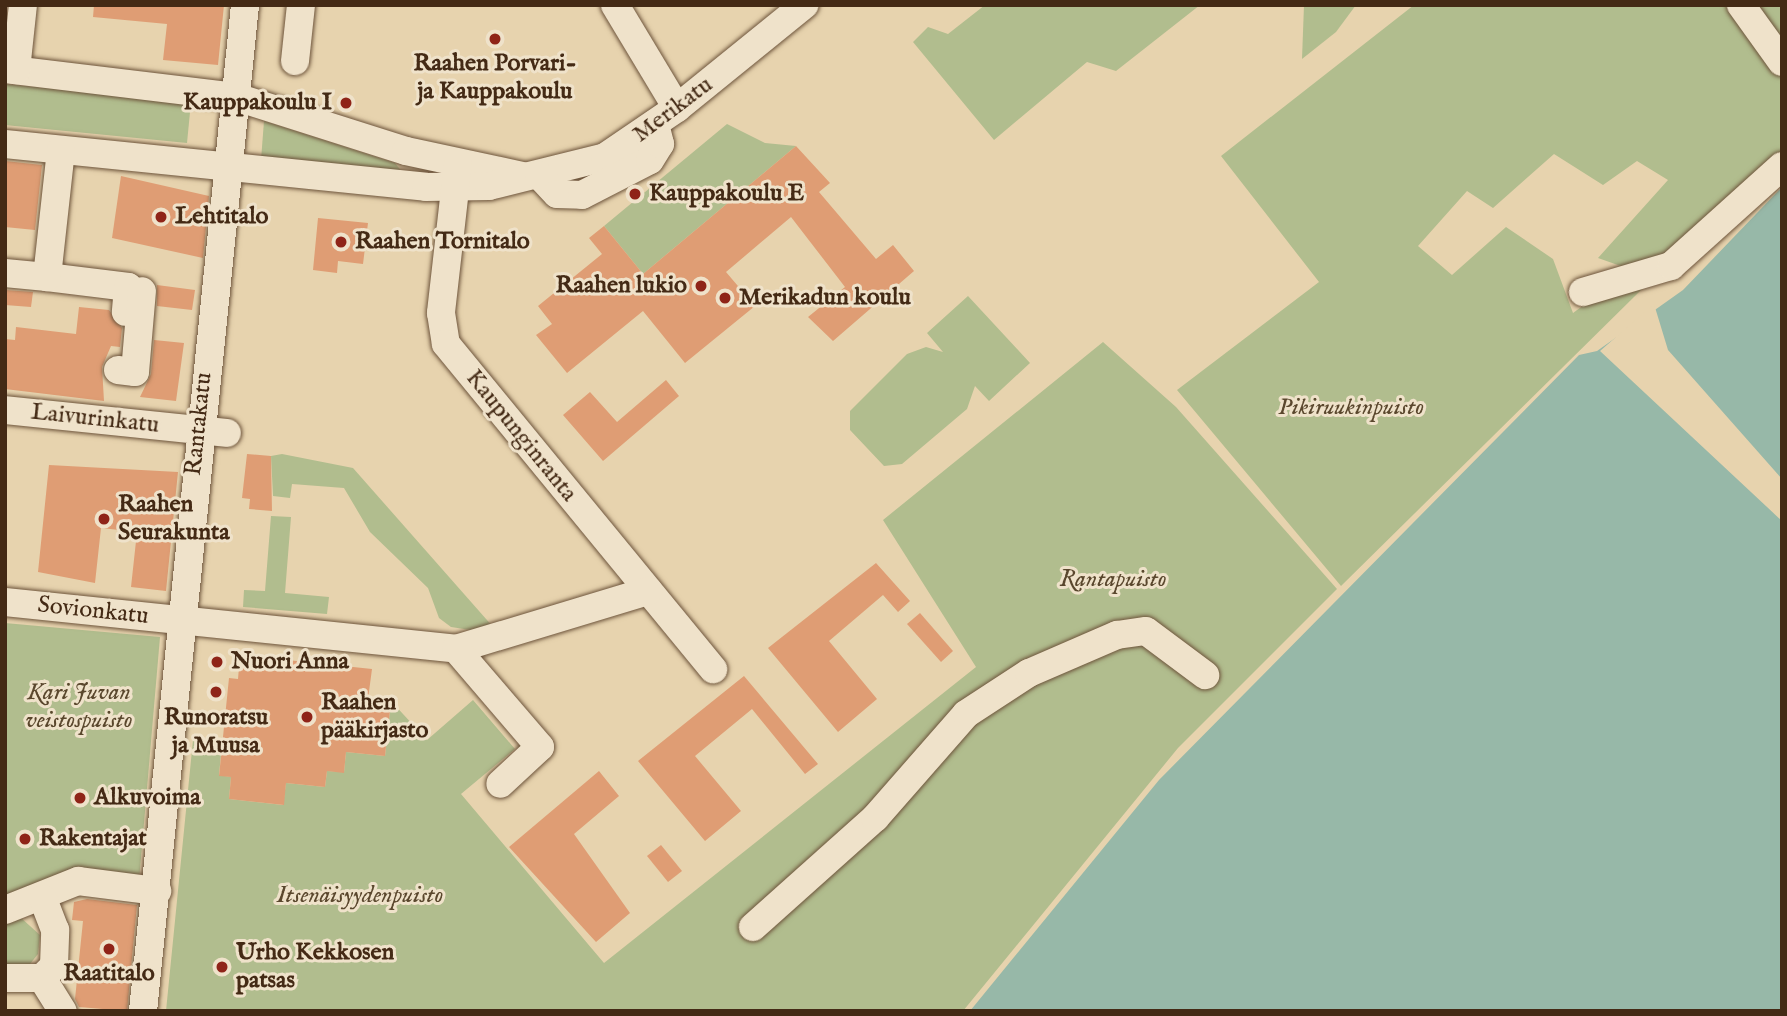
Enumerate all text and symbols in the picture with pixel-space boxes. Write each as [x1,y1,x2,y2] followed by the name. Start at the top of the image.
[487,31,503,47] marker: Raahen Porvari- ja Kauppakoulu
[413,50,577,106] place label: Raahen Porvari- ja Kauppakoulu
[627,71,719,149] street label: Merikatu
[183,89,332,117] place label: Kauppakoulu I
[338,95,354,111] marker: Kauppakoulu I
[649,180,804,208] place label: Kauppakoulu E
[627,186,643,202] marker: Kauppakoulu E
[175,203,269,231] place label: Lehtitalo
[153,209,169,225] marker: Lehtitalo
[355,228,530,256] place label: Raahen Tornitalo
[333,234,349,250] marker: Raahen Tornitalo
[555,272,687,300] place label: Raahen lukio
[693,278,709,294] marker: Raahen lukio
[739,284,911,312] place label: Merikadun koulu
[717,290,733,306] marker: Merikadun koulu
[459,364,583,508] street label: Kaupunginranta
[179,371,219,477] street label: Rantakatu
[1278,394,1424,422] park label: Pikiruukinpuisto
[29,398,161,440] street label: Laivurinkatu
[118,491,230,547] place label: Raahen Seurakunta
[96,511,112,527] marker: Raahen Seurakunta
[1060,566,1166,594] park label: Rantapuisto
[36,591,150,631] street label: Sovionkatu
[231,648,349,676] place label: Nuori Anna
[209,654,225,670] marker: Nuori Anna
[25,679,133,735] park label: Kari Juvan veistospuisto
[208,684,224,700] marker: Runoratsu ja Muusa
[321,689,428,745] place label: Raahen pääkirjasto
[164,704,268,760] place label: Runoratsu ja Muusa
[299,709,315,725] marker: Raahen pääkirjasto
[94,784,201,812] place label: Alkuvoima
[72,790,88,806] marker: Alkuvoima
[39,825,147,853] place label: Rakentajat
[17,831,33,847] marker: Rakentajat
[277,882,443,910] park label: Itsenäisyydenpuisto
[236,939,394,995] place label: Urho Kekkosen patsas
[101,941,117,957] marker: Raatitalo
[214,959,230,975] marker: Urho Kekkosen patsas
[63,960,155,988] place label: Raatitalo

